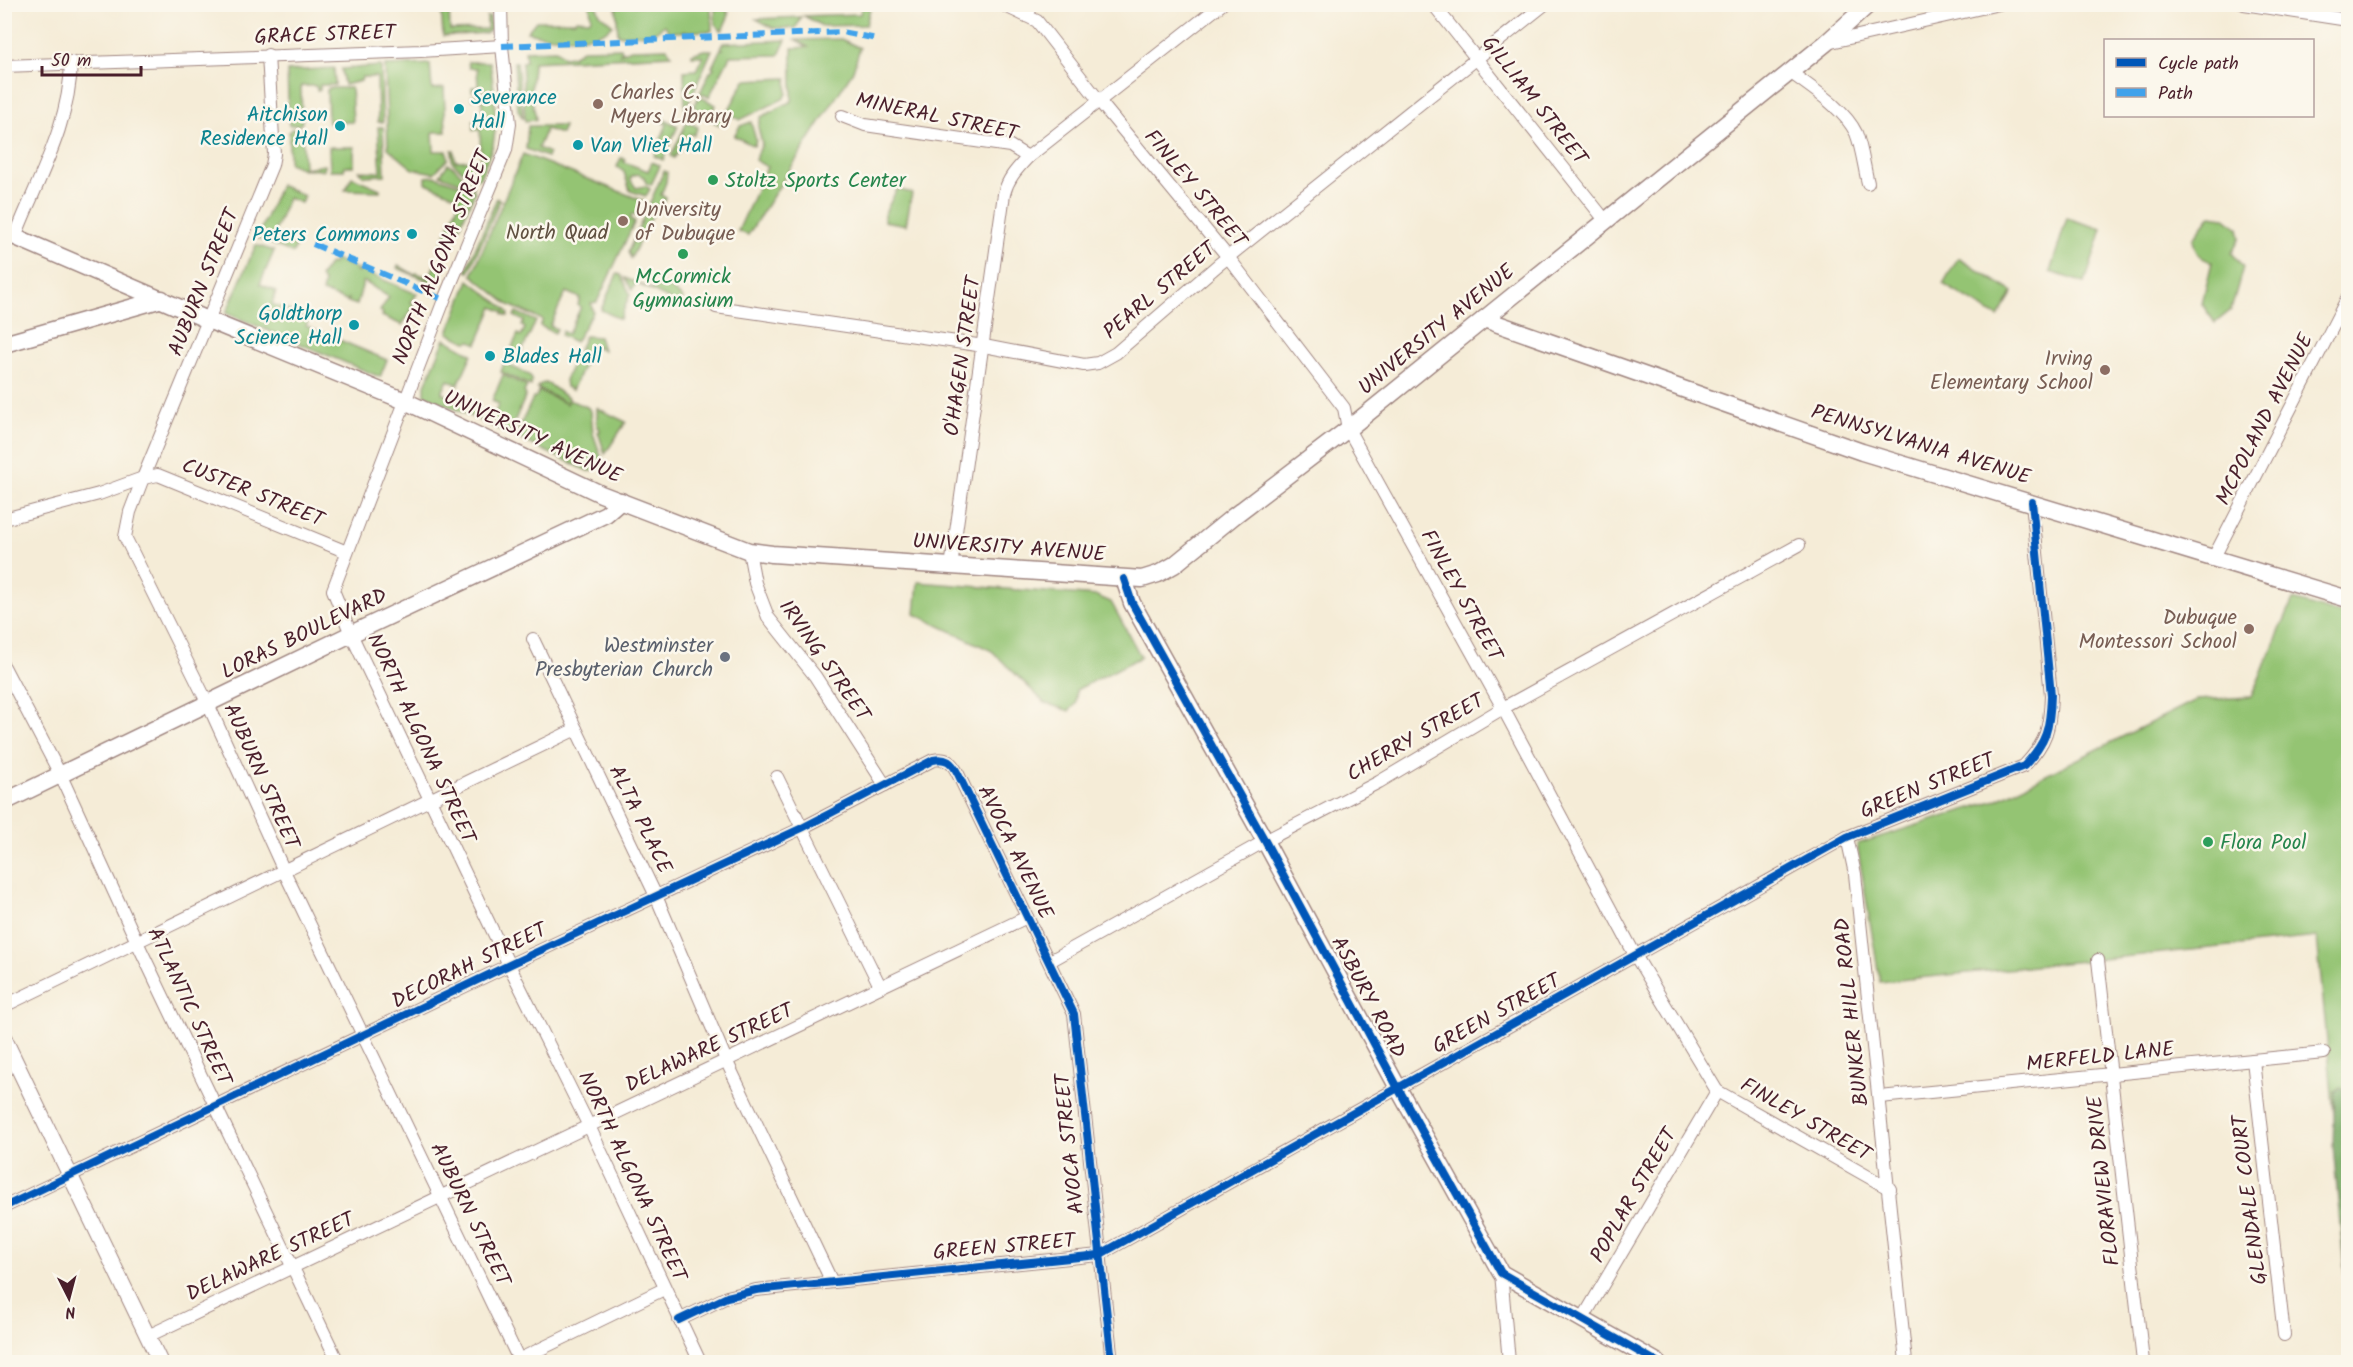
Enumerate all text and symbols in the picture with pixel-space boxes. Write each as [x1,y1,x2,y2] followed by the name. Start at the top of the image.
[254,16,398,54] street label: GRACE STREET
[1472,29,1596,174] street label: GILLIAM STREET
[42,39,141,77] scale bar
[2104,39,2314,117] legend
[51,47,91,76] text: 50 m
[2158,50,2239,79] text: Cycle path
[610,77,731,134] place label: Charles C. Myers Library
[2158,80,2193,109] text: Path
[471,82,557,139] place label: Severance Hall
[853,84,1023,151] street label: MINERAL STREET
[591,97,605,111] marker: Charles C. Myers Library
[200,99,328,156] place label: Aitchison Residence Hall
[452,102,466,116] marker: Severance Hall
[333,119,347,133] marker: Aitchison Residence Hall
[1135,122,1256,257] street label: FINLEY STREET
[590,130,712,163] place label: Van Vliet Hall
[571,138,585,152] marker: Van Vliet Hall
[384,144,501,370] street label: NORTH ALGONA STREET
[725,165,907,198] place label: Stoltz Sports Center
[706,173,720,187] marker: Stoltz Sports Center
[635,194,736,251] place label: University of Dubuque
[160,202,250,361] street label: AUBURN STREET
[616,214,630,228] marker: University of Dubuque
[506,217,609,250] park label: North Quad
[252,219,400,252] place label: Peters Commons
[405,227,419,241] marker: Peters Commons
[1096,233,1225,348] street label: PEARL STREET
[676,247,690,261] marker: McCormick Gymnasium
[1351,256,1523,404] street label: UNIVERSITY AVENUE
[632,261,734,318] place label: McCormick Gymnasium
[936,272,991,438] street label: O'HAGEN STREET
[234,298,342,355] place label: Goldthorp Science Hall
[347,318,361,332] marker: Goldthorp Science Hall
[2208,327,2323,511] street label: MCPOLAND AVENUE
[502,341,602,374] place label: Blades Hall
[1930,343,2093,400] place label: Irving Elementary School
[483,349,497,363] marker: Blades Hall
[2098,363,2112,377] marker: Irving Elementary School
[438,381,628,494] street label: UNIVERSITY AVENUE
[1807,396,2035,495] street label: PENNSYLVANIA AVENUE
[176,450,330,538] street label: CUSTER STREET
[1411,524,1511,669] street label: FINLEY STREET
[911,525,1107,572] street label: UNIVERSITY AVENUE
[216,580,393,689] street label: LORAS BOULEVARD
[769,593,879,730] street label: IRVING STREET
[2078,602,2238,659] place label: Dubuque Montessori School
[2242,622,2256,636] marker: Dubuque Montessori School
[357,628,485,851] street label: NORTH ALGONA STREET
[535,630,714,687] place label: Westminster Presbyterian Church
[718,650,732,664] marker: Westminster Presbyterian Church
[1341,685,1492,791] street label: CHERRY STREET
[214,698,308,856] street label: AUBURN STREET
[1855,744,2002,828] street label: GREEN STREET
[599,760,680,880] street label: ALTA PLACE
[968,780,1062,926] street label: AVOCA AVENUE
[2220,827,2306,860] place label: Flora Pool
[2201,835,2215,849] marker: Flora Pool
[386,914,555,1018] street label: DECORAH STREET
[1826,916,1879,1108] street label: BUNKER HILL ROAD
[137,922,241,1093] street label: ATLANTIC STREET
[1322,931,1414,1065] street label: ASBURY ROAD
[1426,964,1569,1063] street label: GREEN STREET
[620,994,801,1102] street label: DELAWARE STREET
[2025,1033,2176,1082] street label: MERFELD LANE
[568,1066,696,1289] street label: NORTH ALGONA STREET
[1734,1069,1878,1172] street label: FINLEY STREET
[1047,1070,1094,1216] street label: AVOCA STREET
[2079,1093,2130,1268] street label: FLORAVIEW DRIVE
[2223,1111,2277,1287] street label: GLENDALE COURT
[1582,1121,1687,1269] street label: POPLAR STREET
[420,1137,520,1294] street label: AUBURN STREET
[181,1203,362,1311] street label: DELAWARE STREET
[932,1225,1078,1270] street label: GREEN STREET
[39,1268,99,1328] north arrow
[64,1298,77,1324] text: N

